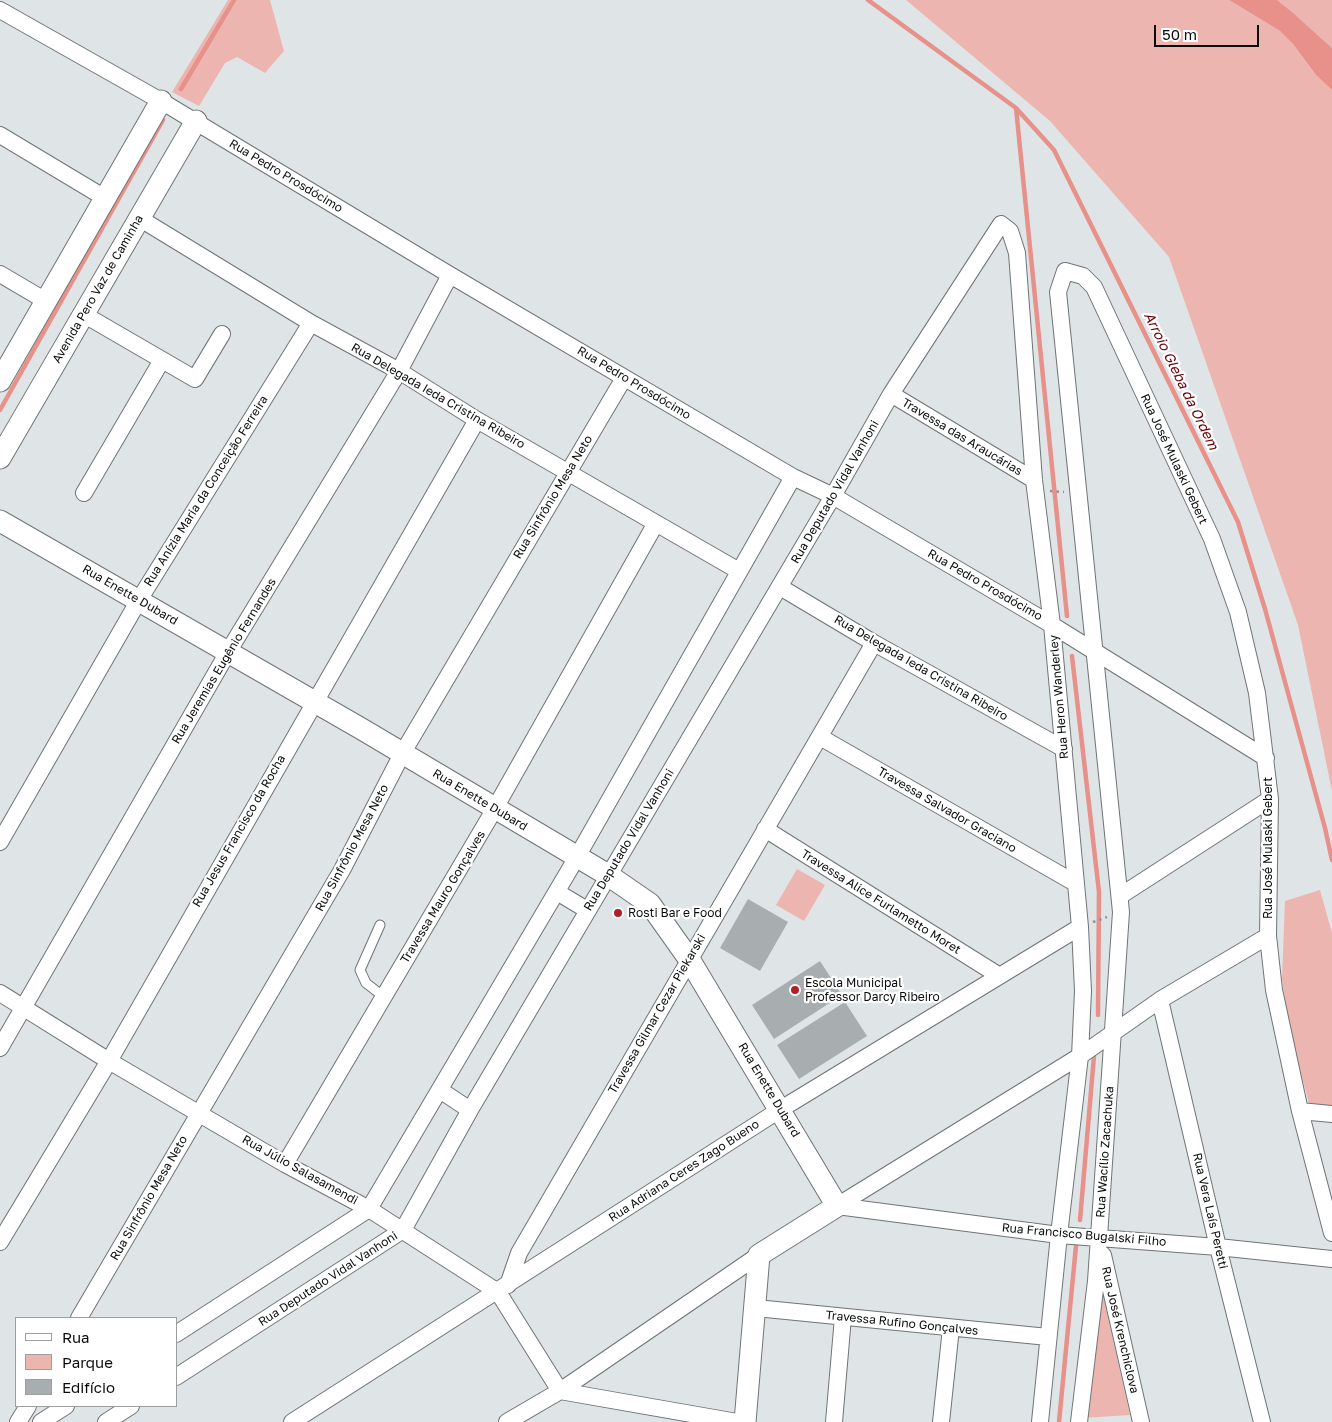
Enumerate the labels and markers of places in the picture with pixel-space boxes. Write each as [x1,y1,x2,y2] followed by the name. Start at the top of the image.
[628,906,722,920] place label: Rosti Bar e Food
[612,907,624,919] marker: Rosti Bar e Food
[805,976,940,1004] place label: Escola Municipal Professor Darcy Ribeiro
[789,984,801,996] marker: Escola Municipal Professor Darcy Ribeiro

